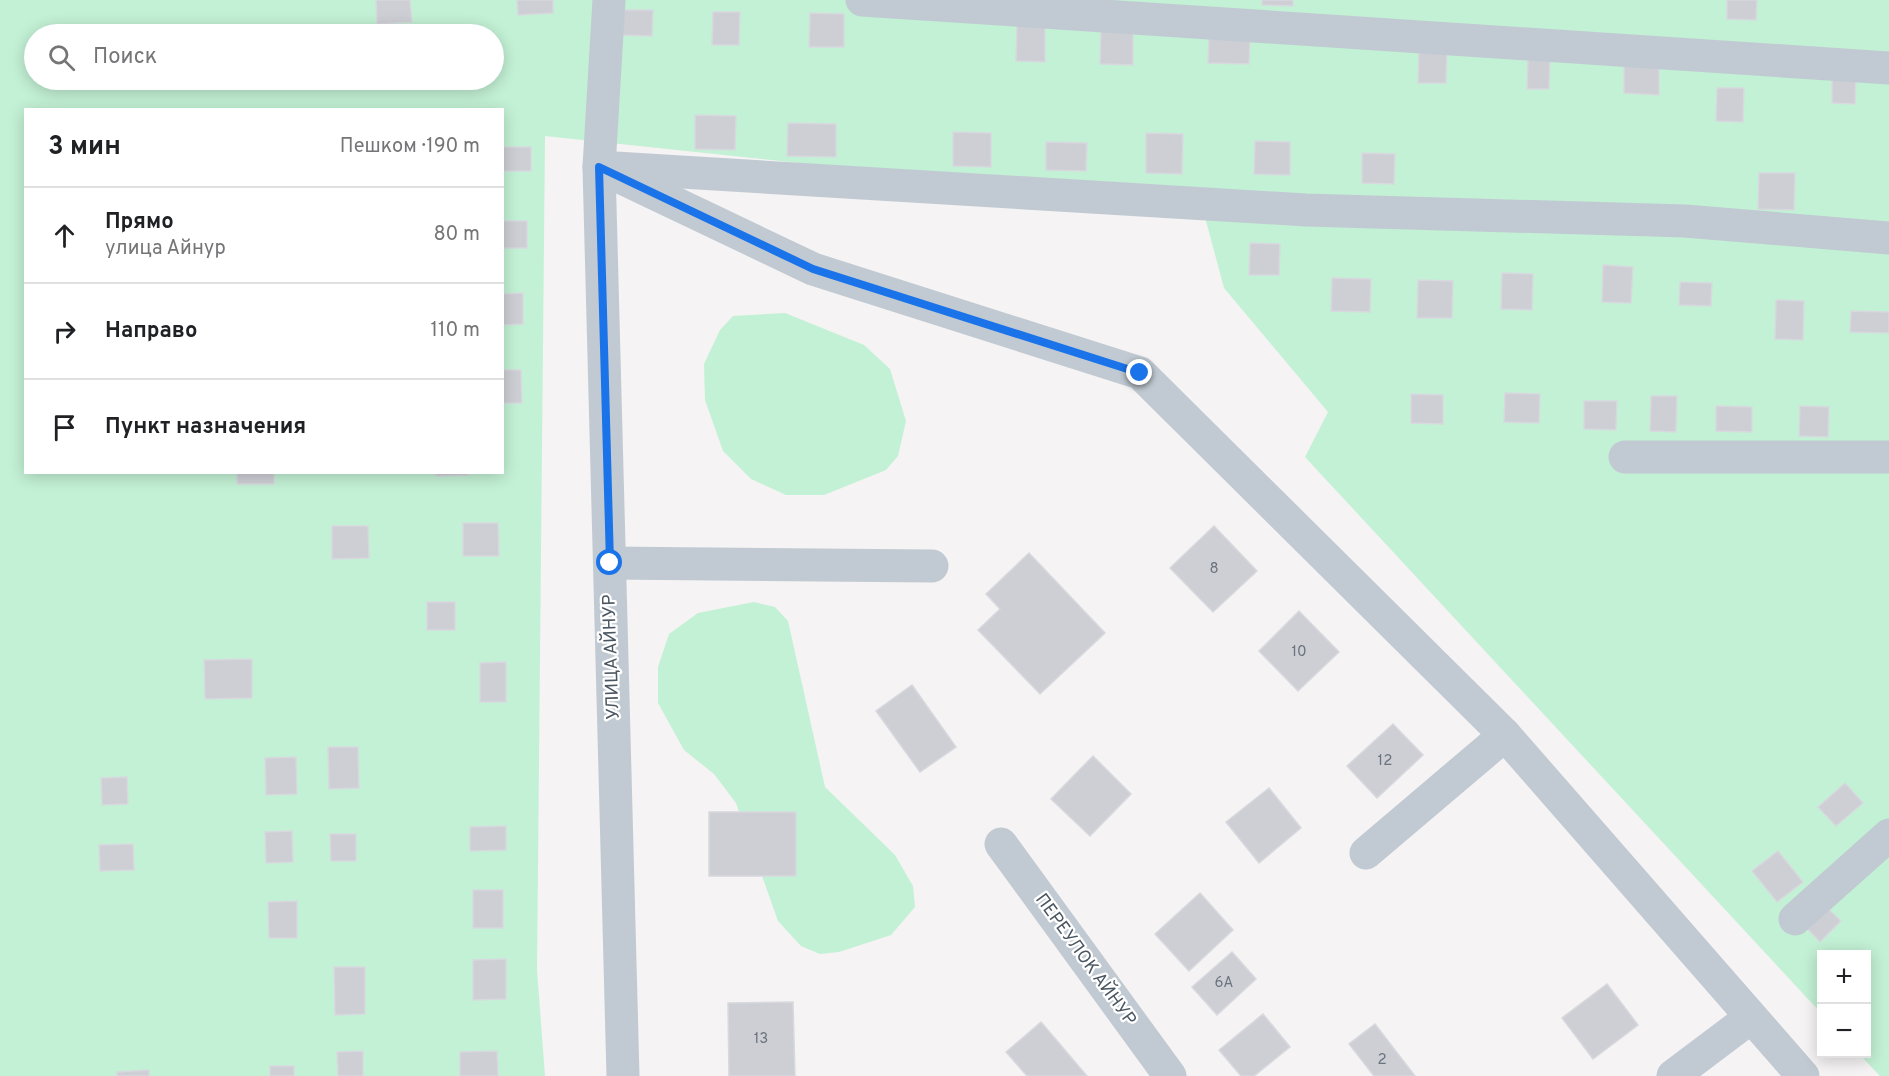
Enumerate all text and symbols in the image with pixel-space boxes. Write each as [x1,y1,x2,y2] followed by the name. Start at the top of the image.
[24,24,504,90] search box
[45,41,78,74] icon: search
[93,44,157,71] text: Поиск
[48,131,121,164] text: 3 мин
[340,134,480,160] text: Пешком · 190 m
[105,209,174,236] text: Прямо
[48,219,81,252] icon: ahead
[434,222,480,248] text: 80 m
[105,236,226,262] text: улица Айнур
[48,315,81,348] icon: right
[105,318,197,345] text: Направо
[431,318,480,344] text: 110 m
[1126,359,1152,385] route end
[48,411,81,444] icon: arrive
[105,414,306,441] text: Пункт назначения
[596,549,622,575] route start
[1209,560,1219,579] house number: 8
[596,594,626,720] street label: УЛИЦА АЙНУР
[1291,643,1307,662] house number: 10
[1378,752,1392,771] house number: 12
[1029,888,1142,1031] street label: ПЕРЕУЛОК АЙНУР
[1817,950,1871,1058] map controls
[1817,950,1871,1004] button: +
[1215,974,1233,993] house number: 6А
[1817,1004,1871,1058] button: −
[754,1030,768,1049] house number: 13
[1377,1051,1387,1070] house number: 2

